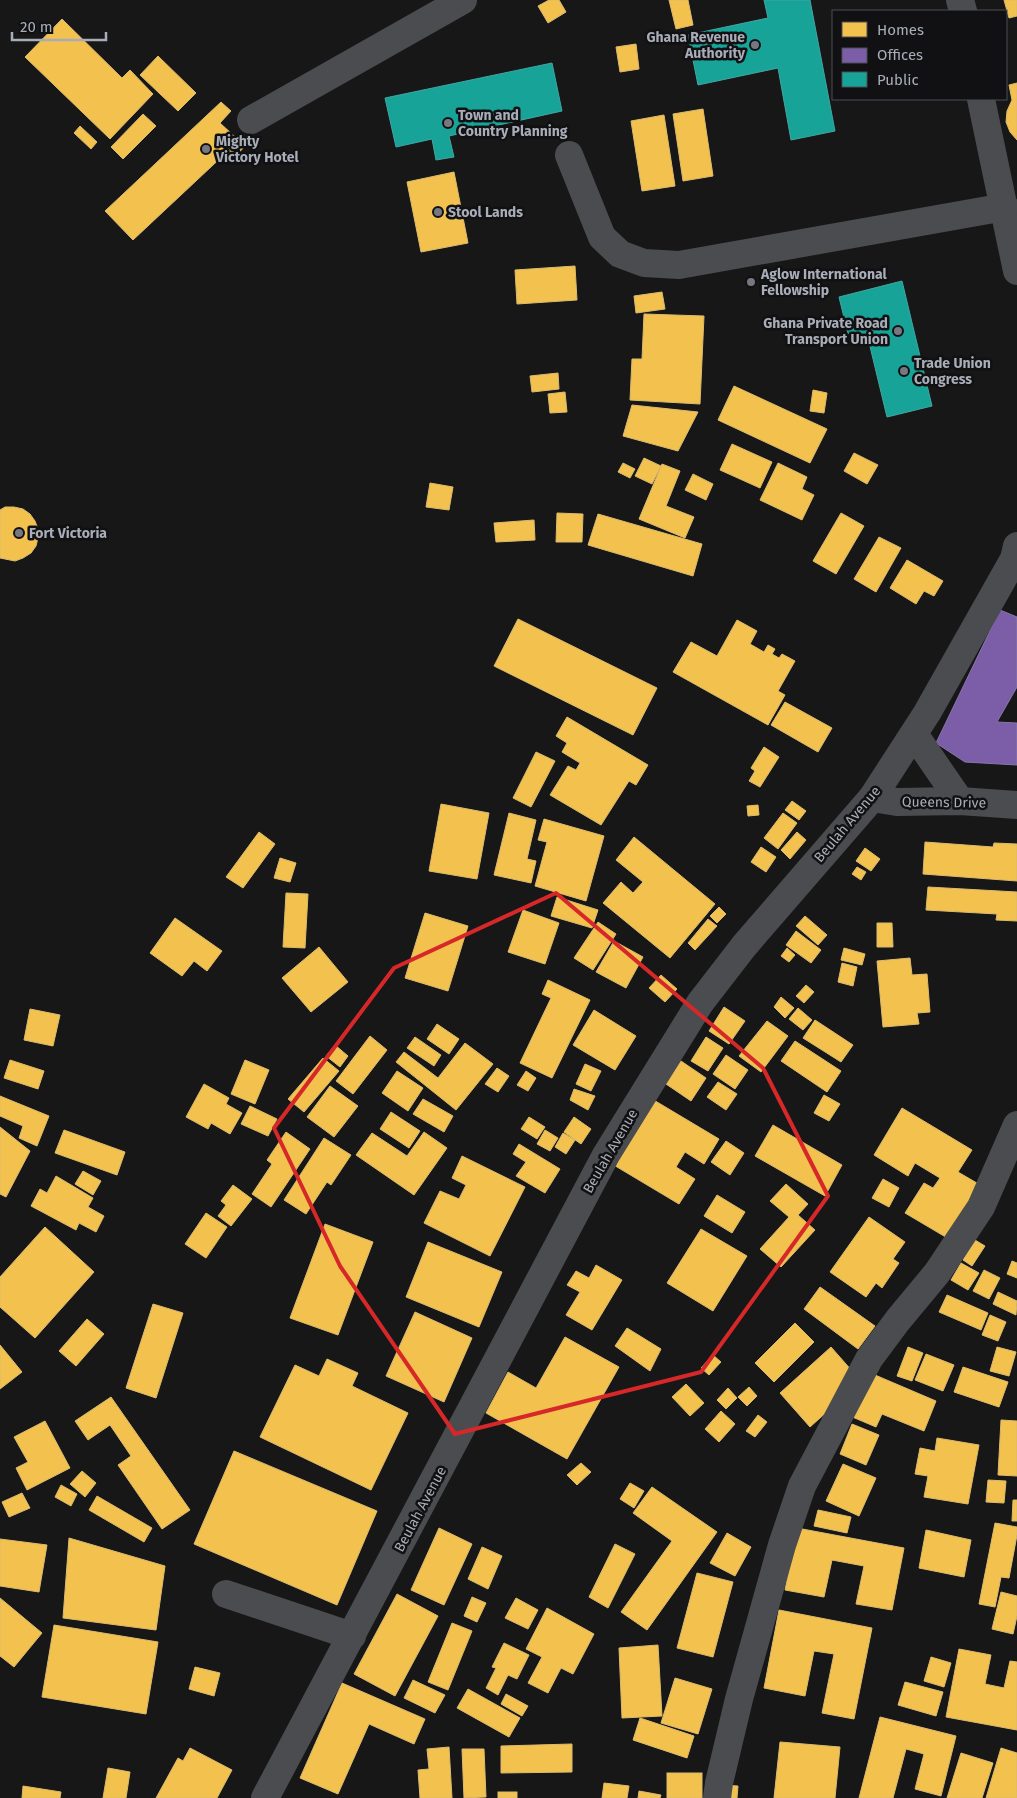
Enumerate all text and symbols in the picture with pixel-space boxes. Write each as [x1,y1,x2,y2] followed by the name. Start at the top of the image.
[12,10,106,42] scale bar
[832,10,1007,100] legend
[20,18,53,36] text: 20 m
[877,21,924,39] text: Homes
[646,29,746,62] place label: Ghana Revenue Authority
[749,39,761,51] marker: Ghana Revenue Authority
[877,46,923,64] text: Offices
[877,71,919,89] text: Public
[458,107,568,140] place label: Town and Country Planning
[442,117,454,129] marker: Town and Country Planning
[215,133,300,166] place label: Mighty Victory Hotel
[200,143,212,155] marker: Mighty Victory Hotel
[448,204,523,221] place label: Stool Lands
[432,206,444,218] marker: Stool Lands
[760,266,888,299] place label: Aglow International Fellowship
[745,276,757,288] marker: Aglow International Fellowship
[763,315,888,348] place label: Ghana Private Road Transport Union
[892,325,904,337] marker: Ghana Private Road Transport Union
[914,355,991,388] place label: Trade Union Congress
[898,365,910,377] marker: Trade Union Congress
[29,525,107,542] place label: Fort Victoria
[13,527,25,539] marker: Fort Victoria
[811,783,884,866] street label: Beulah Avenue
[902,793,986,812] street label: Queens Drive
[579,1106,641,1196] street label: Beulah Avenue
[391,1464,450,1555] street label: Beulah Avenue

